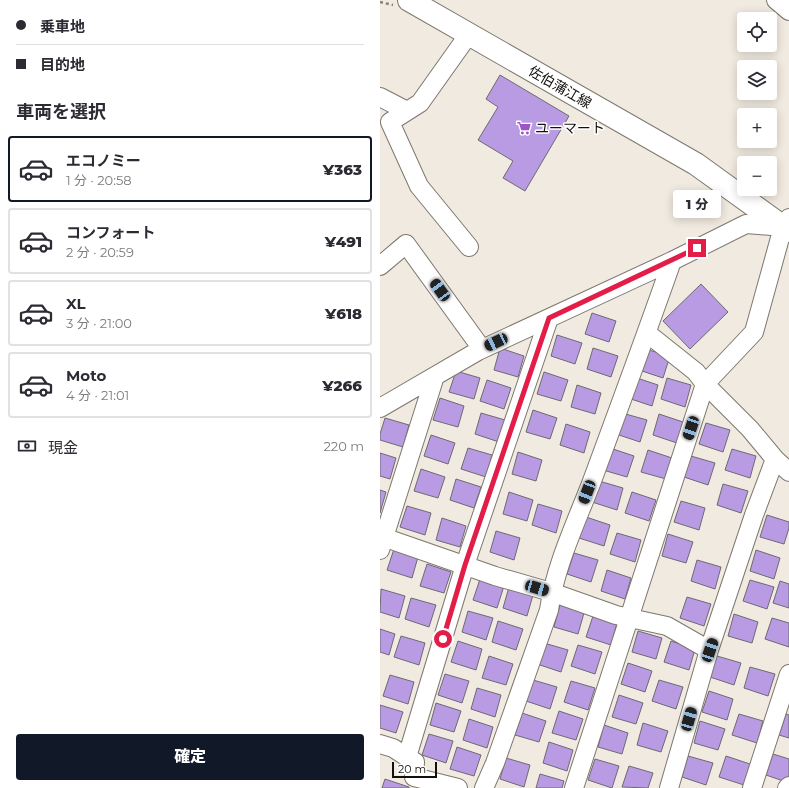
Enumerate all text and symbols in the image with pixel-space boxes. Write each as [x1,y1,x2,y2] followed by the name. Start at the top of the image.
[737,12,777,196] map controls
[737,12,777,52] button: locate
[40,17,85,36] text: 乗車地
[40,55,85,74] text: 目的地
[737,60,777,100] button: layers
[525,62,595,112] street label: 佐伯蒲江線
[16,101,106,123] text: 車両を選択
[737,108,777,148] button: +
[535,119,605,137] place label: ユーマート
[516,120,532,136] supermarket icon: ユーマート
[18,151,54,187] icon: car
[66,151,141,170] text: エコノミー
[737,156,777,196] button: −
[323,160,362,179] text: ¥363
[66,172,132,188] text: 1 分 · 20:58
[673,190,721,218] callout: 1 分
[686,196,708,212] text: 1 分
[18,223,54,259] icon: car
[66,223,156,242] text: コンフォート
[325,232,362,251] text: ¥491
[688,239,706,257] route end
[66,244,134,260] text: 2 分 · 20:59
[428,277,452,303] car
[66,294,85,313] text: XL
[18,295,54,331] icon: car
[325,304,362,323] text: ¥618
[66,315,132,331] text: 3 分 · 21:00
[483,331,509,353] car
[66,366,106,385] text: Moto
[18,367,54,403] icon: car
[322,376,362,395] text: ¥266
[66,387,129,403] text: 4 分 · 21:01
[682,415,700,441] car
[16,435,38,457] icon: cash
[48,438,78,457] text: 現金
[323,438,364,454] text: 220 m
[577,479,597,505] car
[524,579,550,597] car
[434,630,452,648] route start
[700,637,720,663] car
[680,706,698,732] car
[16,734,364,780] button: 確定
[392,760,437,779] scale bar
[398,762,426,776] text: 20 m

